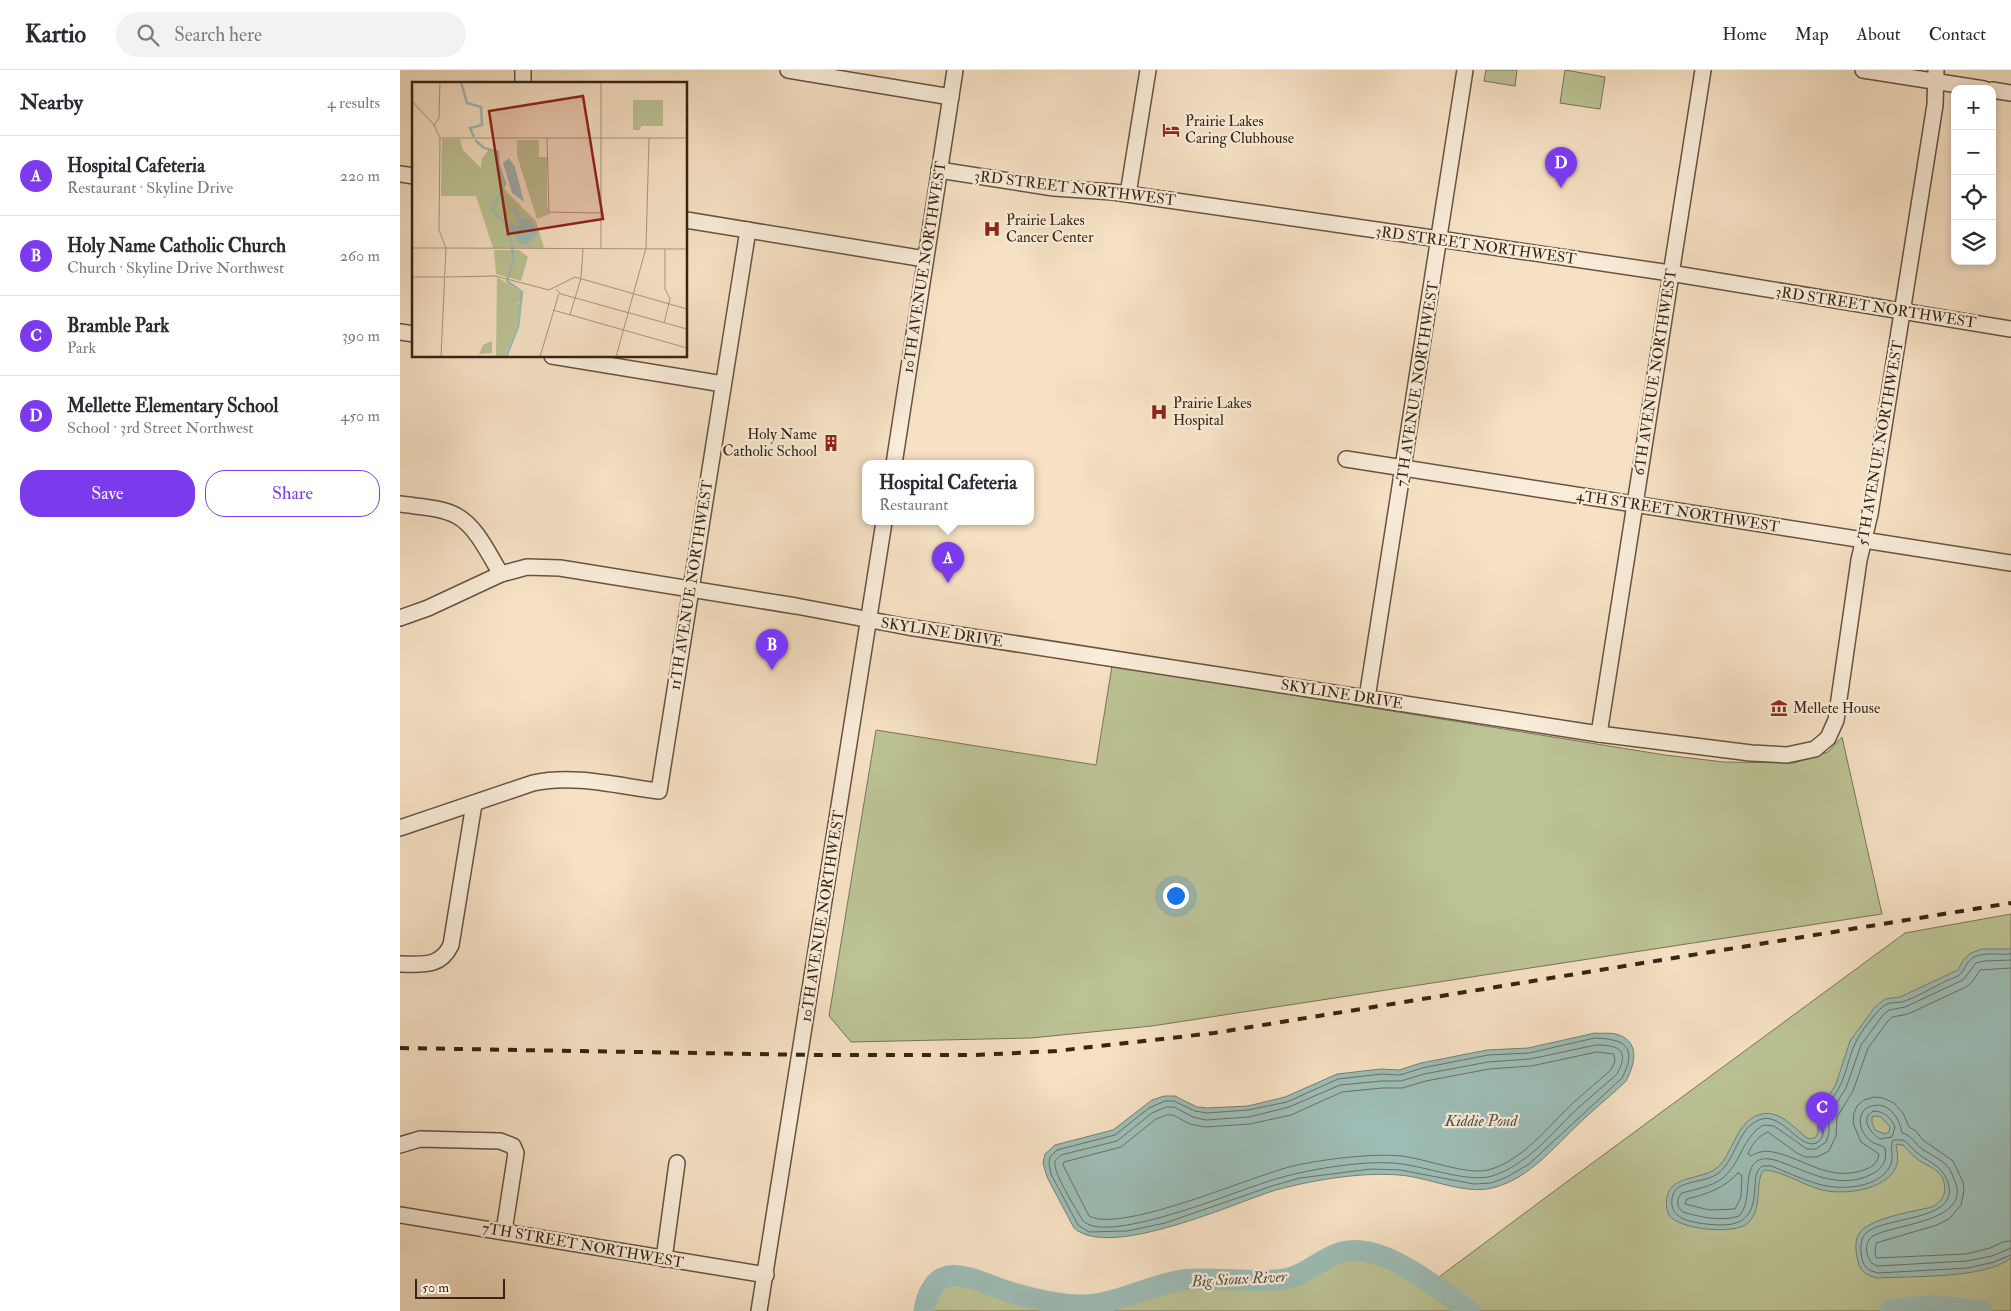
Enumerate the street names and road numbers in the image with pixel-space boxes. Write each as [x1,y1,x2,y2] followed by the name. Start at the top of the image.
[898,160,951,374] street label: 10TH AVENUE NORTHWEST
[973,167,1177,210] street label: 3RD STREET NORTHWEST
[1374,222,1578,269] street label: 3RD STREET NORTHWEST
[1630,267,1681,477] street label: 6TH AVENUE NORTHWEST
[1392,280,1443,488] street label: 7TH AVENUE NORTHWEST
[1774,282,1978,333] street label: 3RD STREET NORTHWEST
[1853,339,1908,547] street label: 5TH AVENUE NORTHWEST
[666,479,717,691] street label: 11TH AVENUE NORTHWEST
[1575,486,1781,537] street label: 4TH STREET NORTHWEST
[879,613,1005,652] street label: SKYLINE DRIVE
[1279,675,1405,714] street label: SKYLINE DRIVE
[796,809,849,1023] street label: 10TH AVENUE NORTHWEST
[481,1218,685,1273] street label: 7TH STREET NORTHWEST

